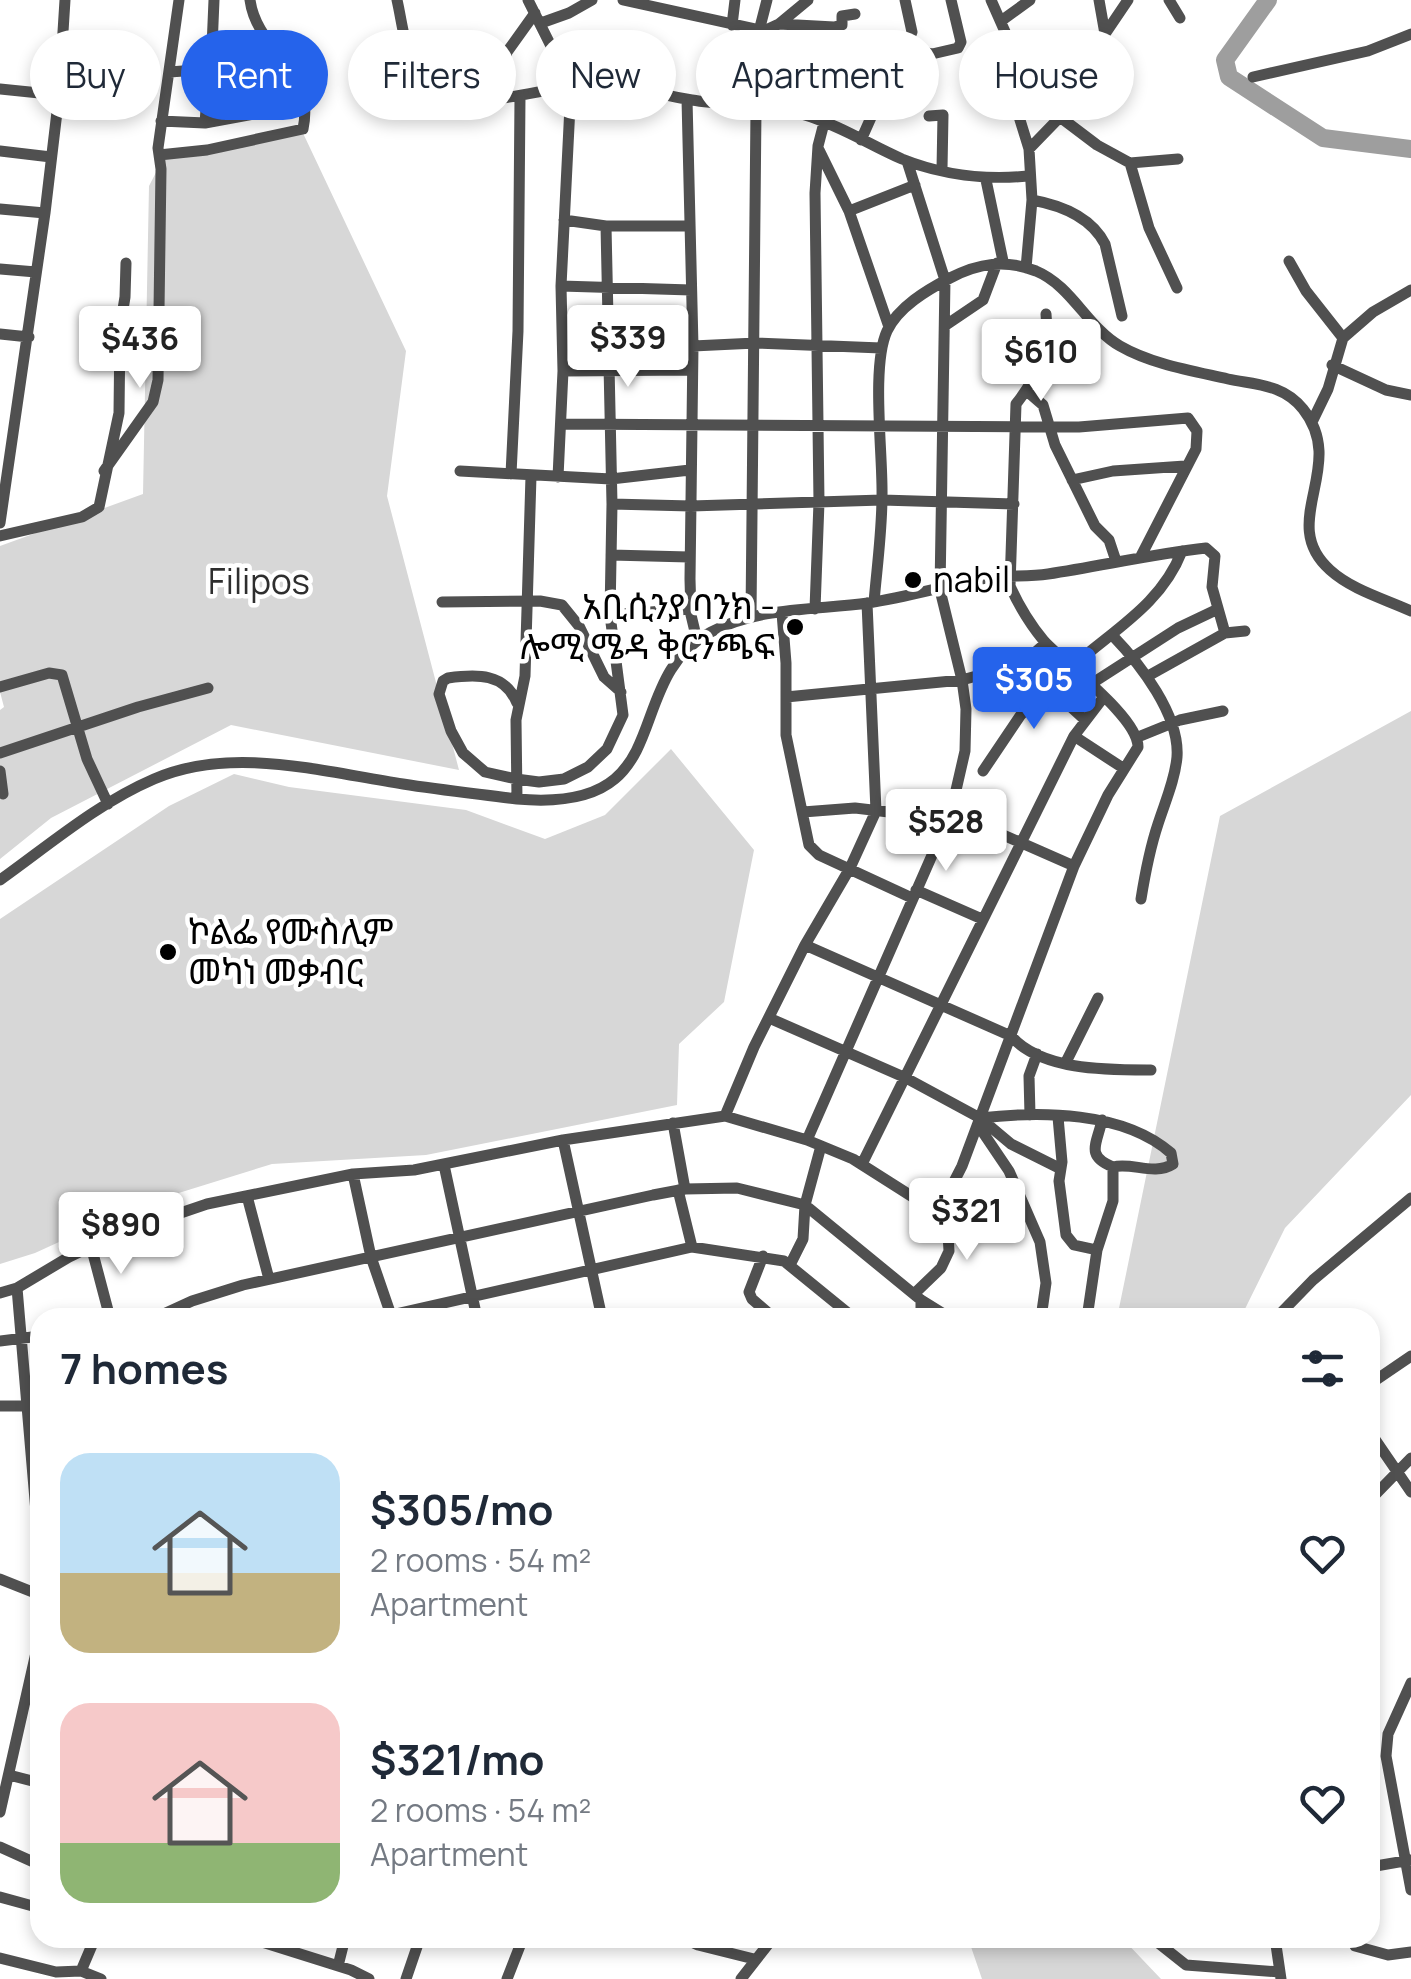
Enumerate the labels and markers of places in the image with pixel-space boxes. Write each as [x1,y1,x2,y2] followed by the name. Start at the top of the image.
[569,305,687,390] pin: $339
[81,306,199,391] pin: $436
[982,319,1100,404] pin: $610
[933,555,1010,603] place label: nabil
[902,569,924,591] marker: nabil
[520,582,775,670] place label: አቢሲንያ ባንክ - ሎሚ ሜዳ ቅርንጫፍ
[784,616,806,638] marker: አቢሲንያ ባንክ - ሎሚ ሜዳ ቅርንጫፍ
[975,647,1093,732] pin: $305
[887,789,1005,874] pin: $528
[188,907,393,995] place label: ኮልፌ የሙስሊም መካነ መቃብር
[157,941,179,963] marker: ኮልፌ የሙስሊም መካነ መቃብር
[908,1178,1026,1263] pin: $321
[62,1192,180,1277] pin: $890

